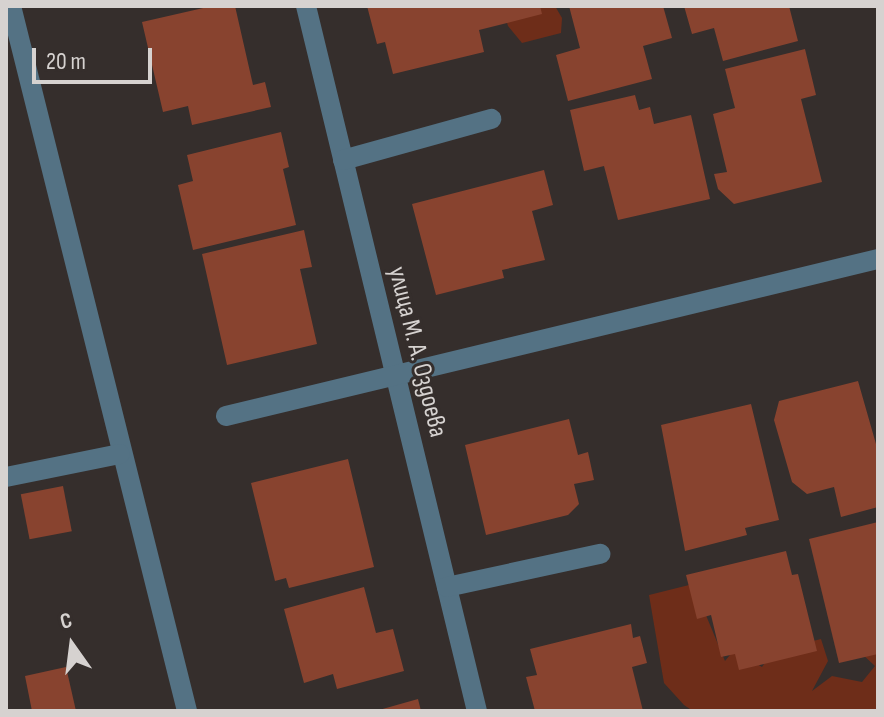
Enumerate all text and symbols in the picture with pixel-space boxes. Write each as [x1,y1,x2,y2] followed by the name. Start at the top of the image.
[36,32,156,82] scale bar
[46,47,86,76] text: 20 m
[381,263,453,441] street label: улица М. А. Оздоева
[32,605,112,685] north arrow
[57,607,75,636] text: С

